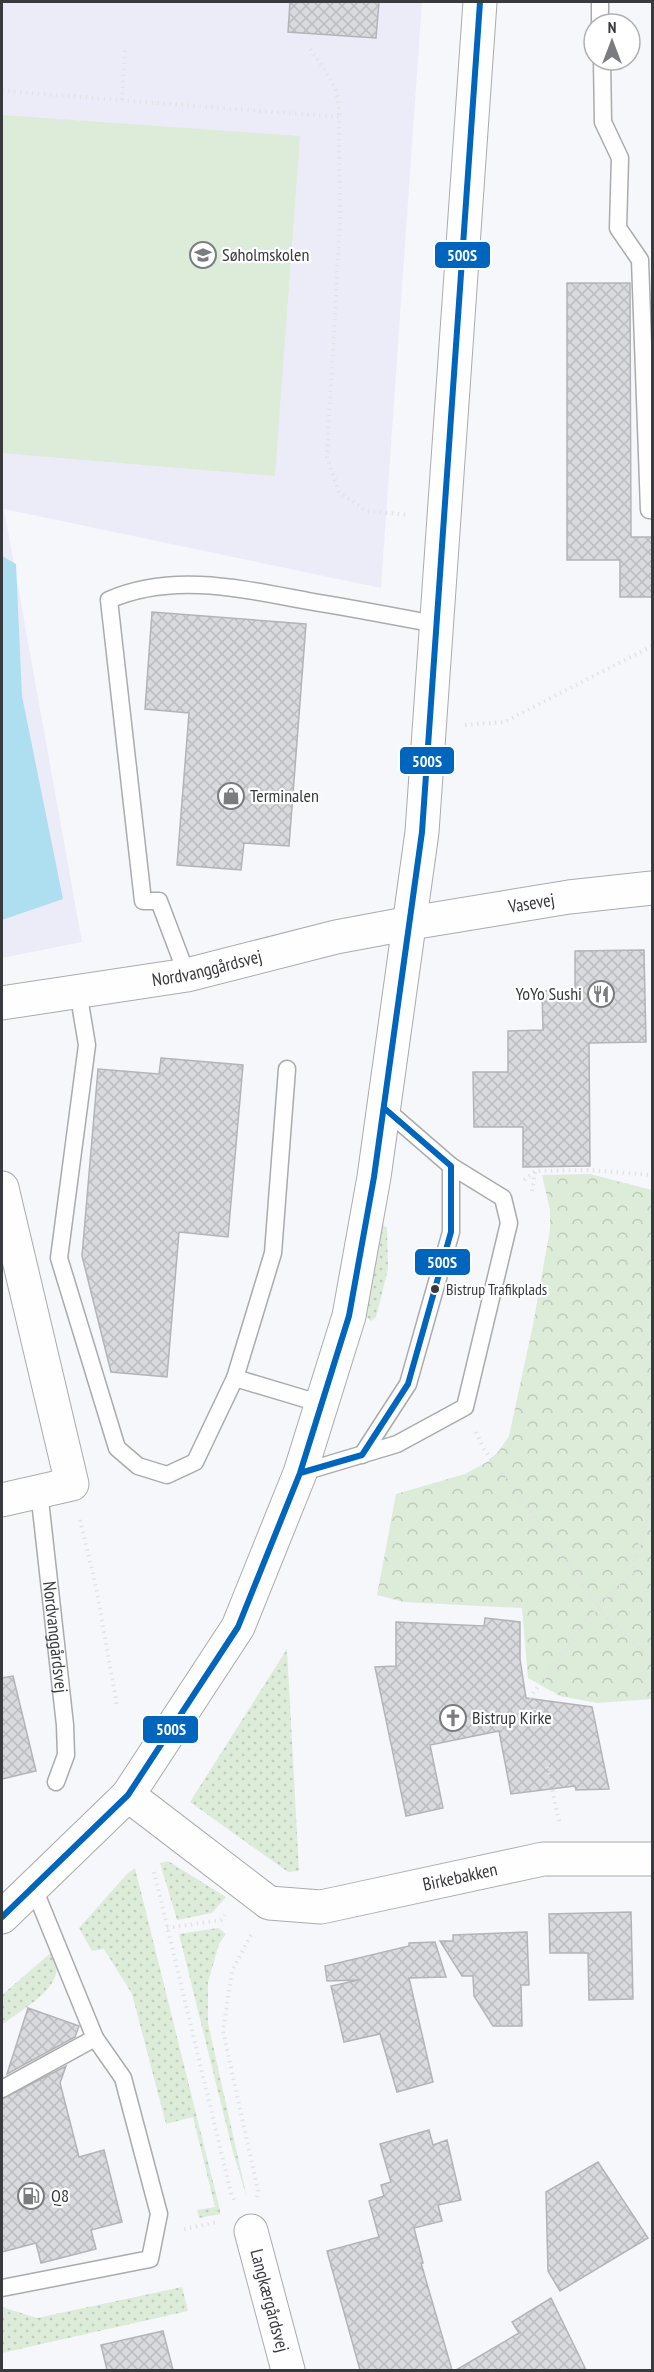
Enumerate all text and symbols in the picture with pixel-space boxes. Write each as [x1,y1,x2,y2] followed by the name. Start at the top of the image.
[582,12,642,72] north arrow
[608,17,616,37] text: N
[188,240,218,270] school or university icon: Søholmskolen
[434,241,491,269] line badge: 500S
[222,243,309,266] place label: Søholmskolen
[447,245,477,265] text: 500S
[399,746,455,775] line badge: 500S
[412,751,442,771] text: 500S
[216,781,246,811] shop icon: Terminalen
[250,784,319,807] place label: Terminalen
[506,888,556,918] street label: Vasevej
[150,944,264,991] street label: Nordvanggårdsvej
[586,979,616,1009] restaurant icon: YoYo Sushi
[515,982,582,1005] place label: YoYo Sushi
[414,1248,471,1276] line badge: 500S
[427,1252,457,1272] text: 500S
[446,1279,547,1299] place label: Bistrup Trafikplads
[429,1283,441,1295] marker: Bistrup Trafikplads
[38,1580,73,1694] street label: Nordvanggårdsvej
[438,1703,468,1733] church icon: Bistrup Kirke
[472,1706,552,1729] place label: Bistrup Kirke
[142,1715,199,1744] line badge: 500S
[156,1719,186,1739] text: 500S
[420,1857,499,1896] street label: Birkebakken
[16,2181,46,2211] fuel station icon: Q8
[51,2184,69,2207] place label: Q8
[245,2246,295,2354] street label: Langkærgårdsvej

